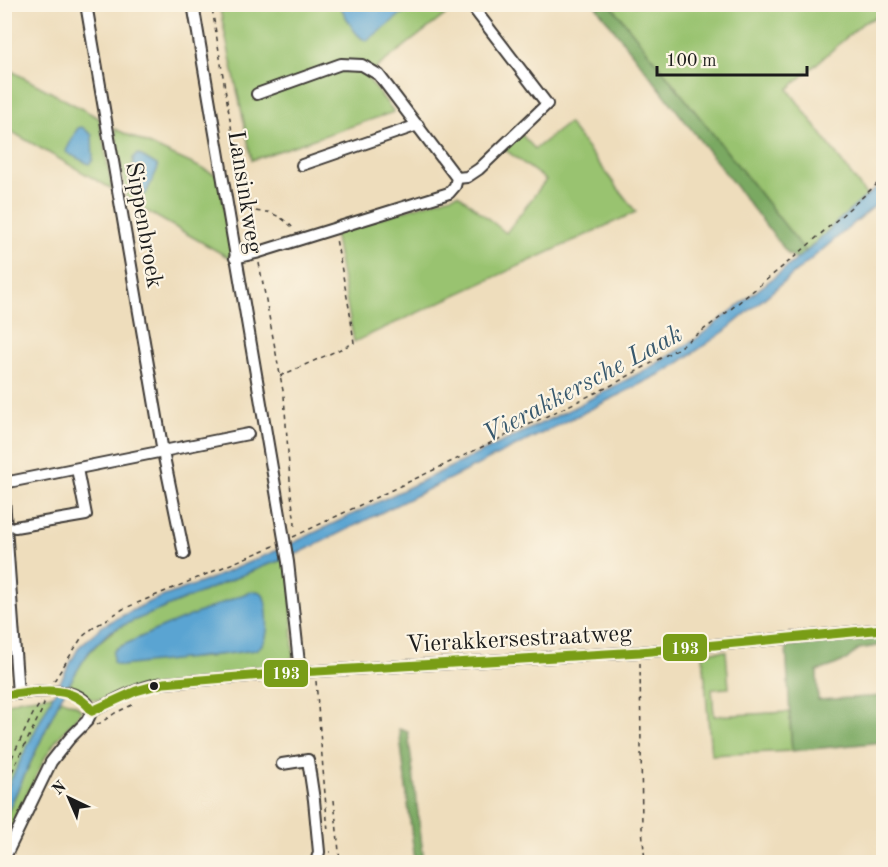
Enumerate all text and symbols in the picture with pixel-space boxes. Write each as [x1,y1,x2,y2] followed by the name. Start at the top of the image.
[657,39,807,77] scale bar
[666,52,717,70] text: 100 m
[222,129,266,256] street label: Lansinkweg
[120,160,166,290] street label: Sippenbroek
[479,321,687,448] water label: Vierakkersche Laak
[406,622,633,658] street label: Vierakkersestraatweg
[662,633,708,662] line badge: 193
[671,642,699,658] text: 193
[263,659,309,688] line badge: 193
[272,667,300,683] text: 193
[148,680,160,692] unlabelled marker
[39,768,99,828] north arrow
[50,778,70,799] text: N

